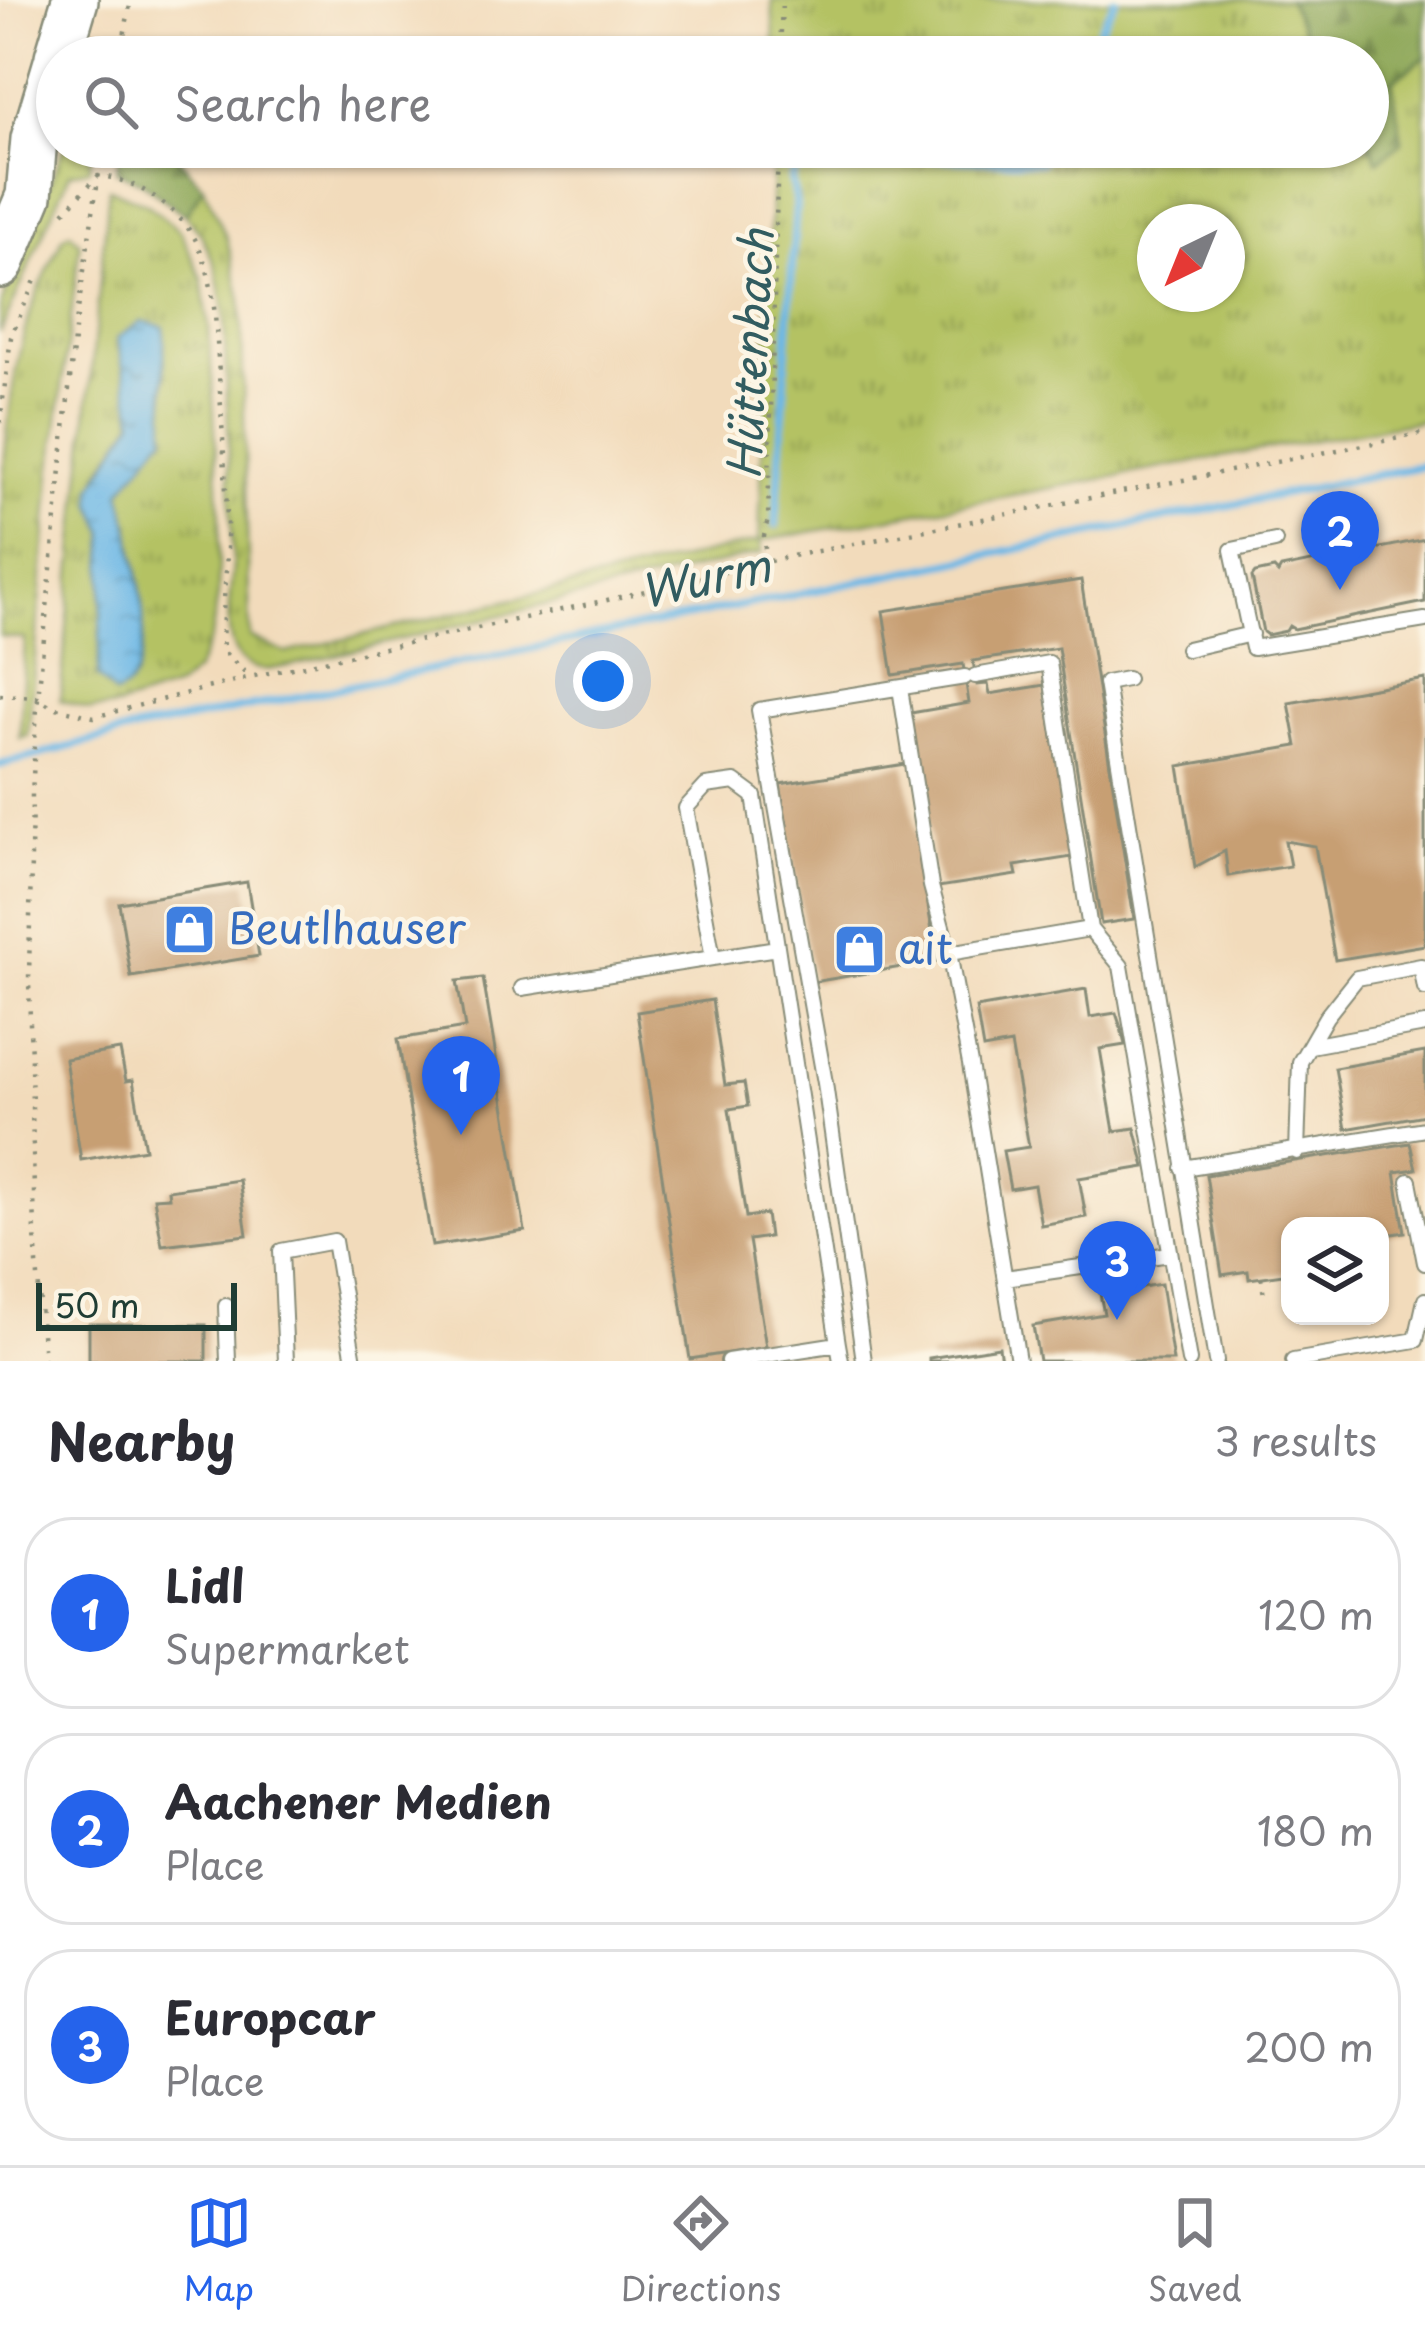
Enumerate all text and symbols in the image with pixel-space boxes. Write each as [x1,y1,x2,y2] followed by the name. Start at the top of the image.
[36,36,1389,168] search box
[174,68,431,136] text: Search here
[78,69,144,135] icon: search
[1137,204,1245,312] north arrow
[708,226,789,480] water label: Hüttenbach
[1301,491,1379,590] pin: 2
[633,529,777,623] water label: Wurm
[573,651,633,711] your location
[228,895,467,958] place label: Beutlhauser
[161,901,217,957] shop icon: Beutlhauser
[898,915,953,978] place label: ait
[831,921,887,977] shop icon: ait
[422,1036,500,1135] pin: 1
[1281,1217,1389,1325] map controls
[1281,1217,1389,1325] button: layers
[1078,1221,1156,1320] pin: 3
[36,1277,237,1330] scale bar
[54,1279,140,1329] text: 50 m
[48,1401,235,1478] text: Nearby
[1214,1410,1377,1469] text: 3 results
[165,1550,245,1618] text: Lidl
[81,1584,99,1643] text: 1
[1258,1584,1374,1643] text: 120 m
[165,1618,410,1677] text: Supermarket
[165,1766,552,1834] text: Aachener Medien
[76,1800,104,1859] text: 2
[1257,1800,1374,1859] text: 180 m
[165,1834,265,1893] text: Place
[165,1982,376,2050] text: Europcar
[77,2016,103,2075] text: 3
[1244,2016,1374,2075] text: 200 m
[165,2050,265,2109] text: Place
[183,2190,254,2312] tab: Map
[621,2190,781,2312] tab: Directions
[1148,2190,1242,2312] tab: Saved

